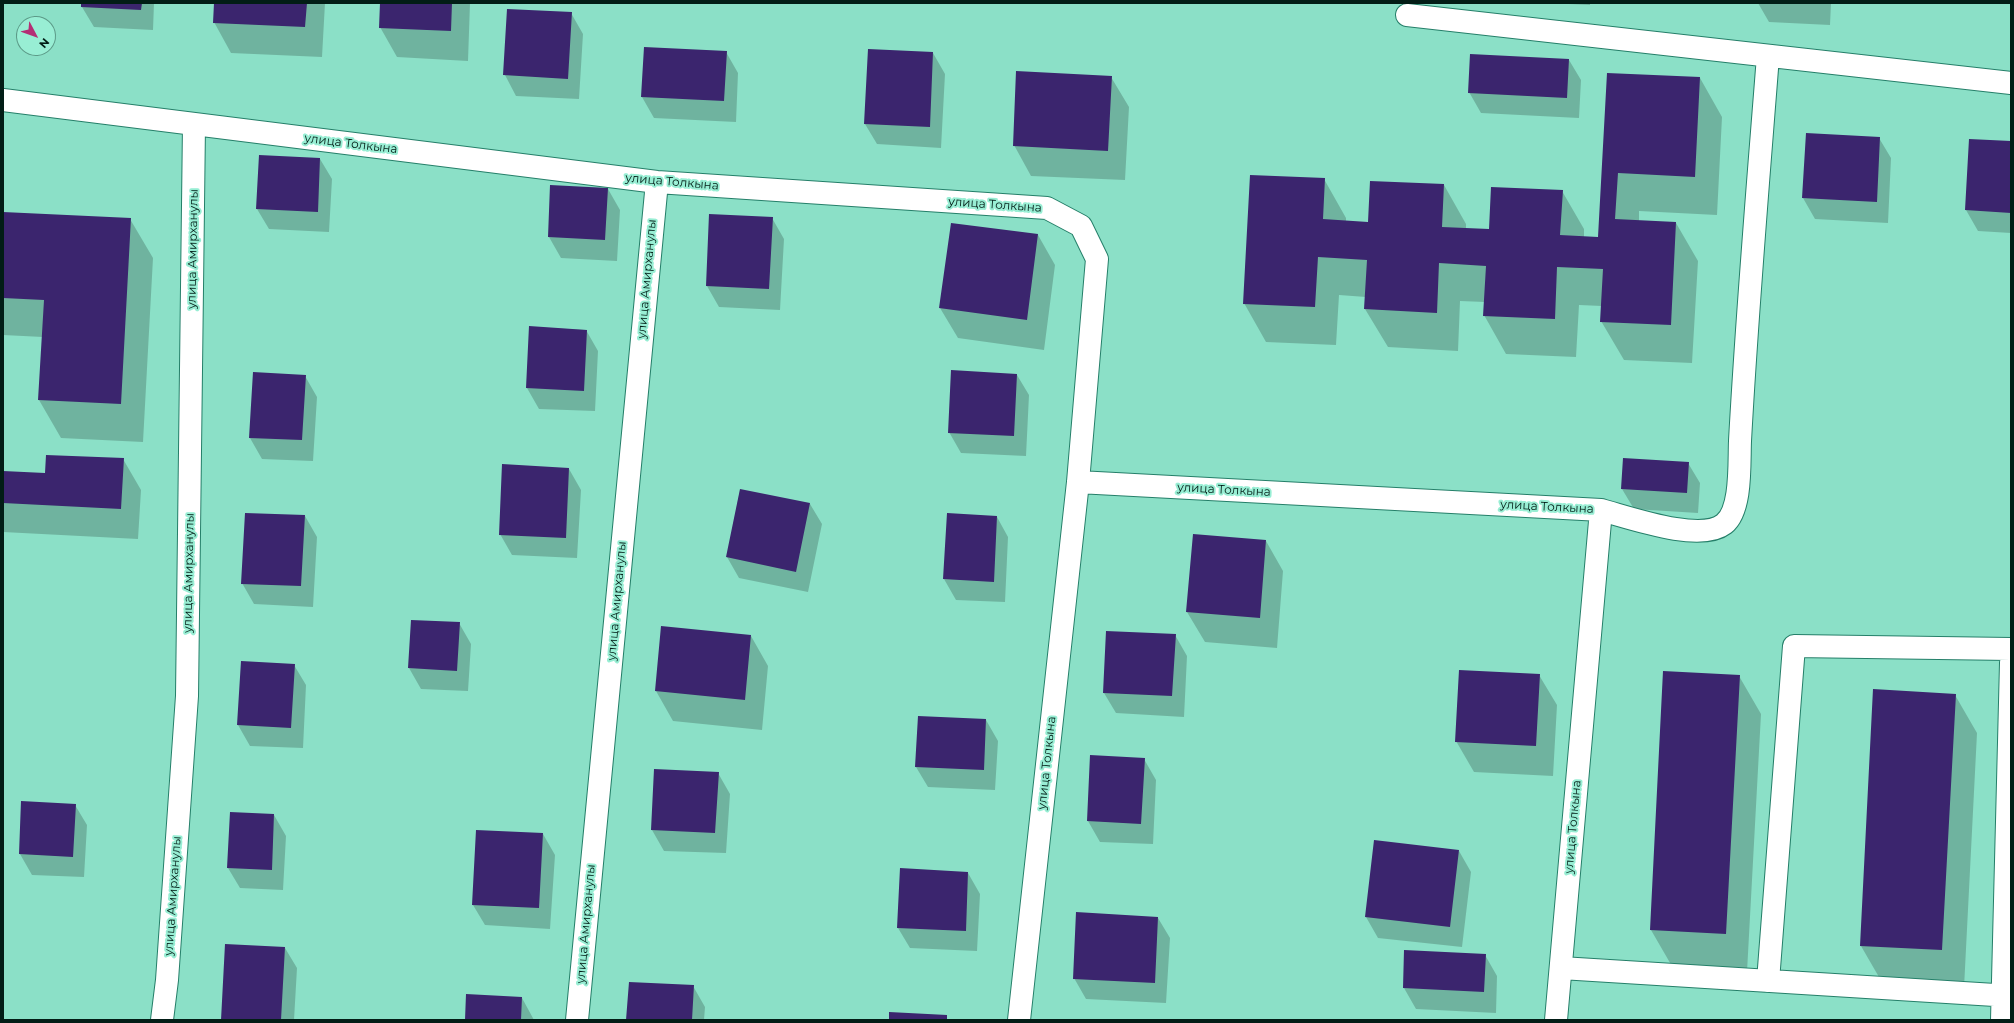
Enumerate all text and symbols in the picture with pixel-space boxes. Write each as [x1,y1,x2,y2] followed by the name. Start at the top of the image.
[16,16,56,56] north arrow
[36,35,53,51] text: N
[304,131,398,157] street label: улица Толкына
[625,171,719,193] street label: улица Толкына
[185,189,201,309] street label: улица Амирханулы
[948,195,1042,215] street label: улица Толкына
[635,219,659,339] street label: улица Амирханулы
[1177,480,1271,500] street label: улица Толкына
[1500,497,1594,517] street label: улица Толкына
[181,513,197,633] street label: улица Амирханулы
[605,541,629,661] street label: улица Амирханулы
[1035,716,1059,810] street label: улица Толкына
[1562,780,1584,874] street label: улица Толкына
[162,836,184,956] street label: улица Амирханулы
[574,864,598,984] street label: улица Амирханулы

